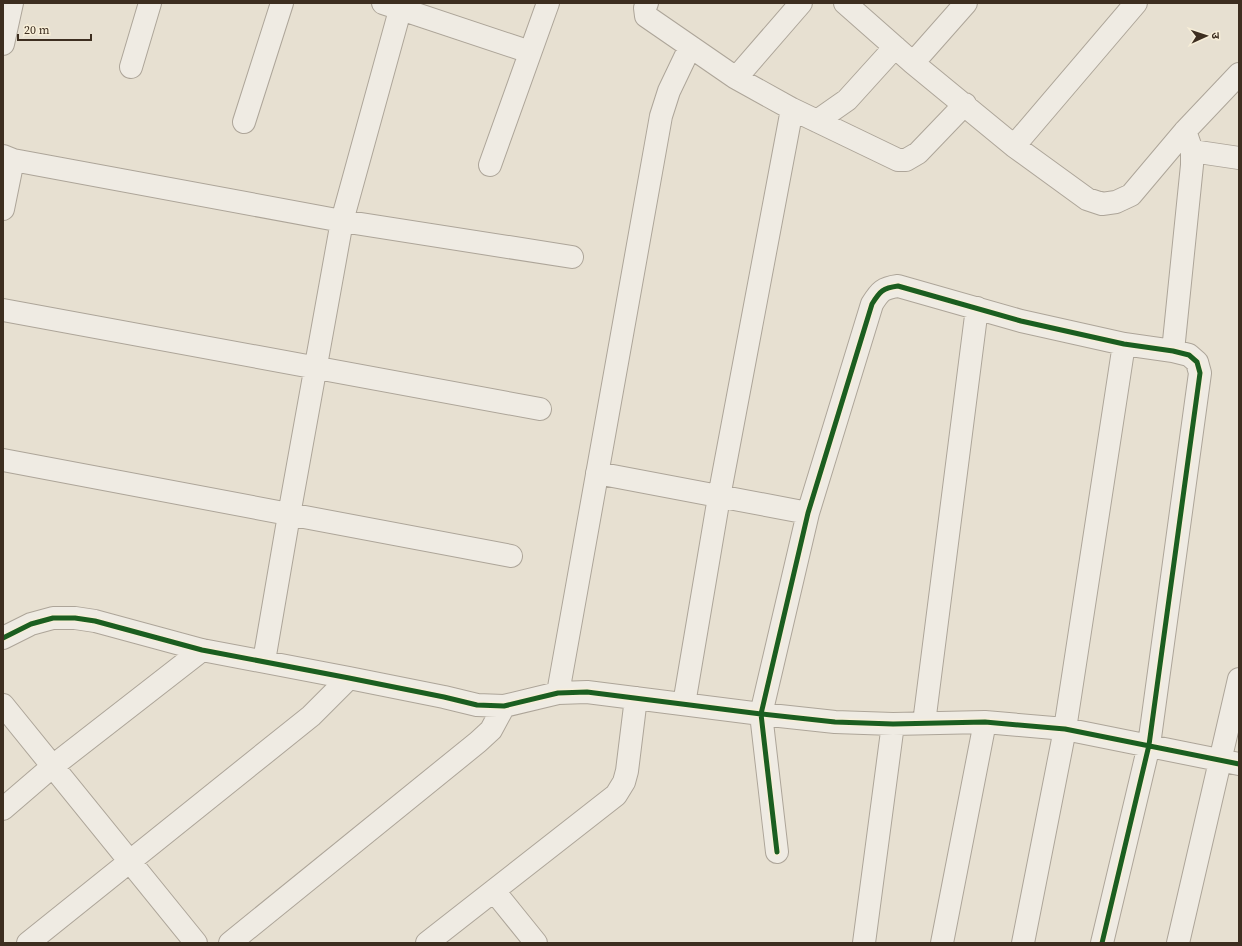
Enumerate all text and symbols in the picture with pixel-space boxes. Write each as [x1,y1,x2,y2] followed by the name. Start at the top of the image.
[18,16,91,42] scale bar
[1186,16,1226,56] north arrow
[24,22,50,38] text: 20 m
[1208,32,1223,40] text: उ

